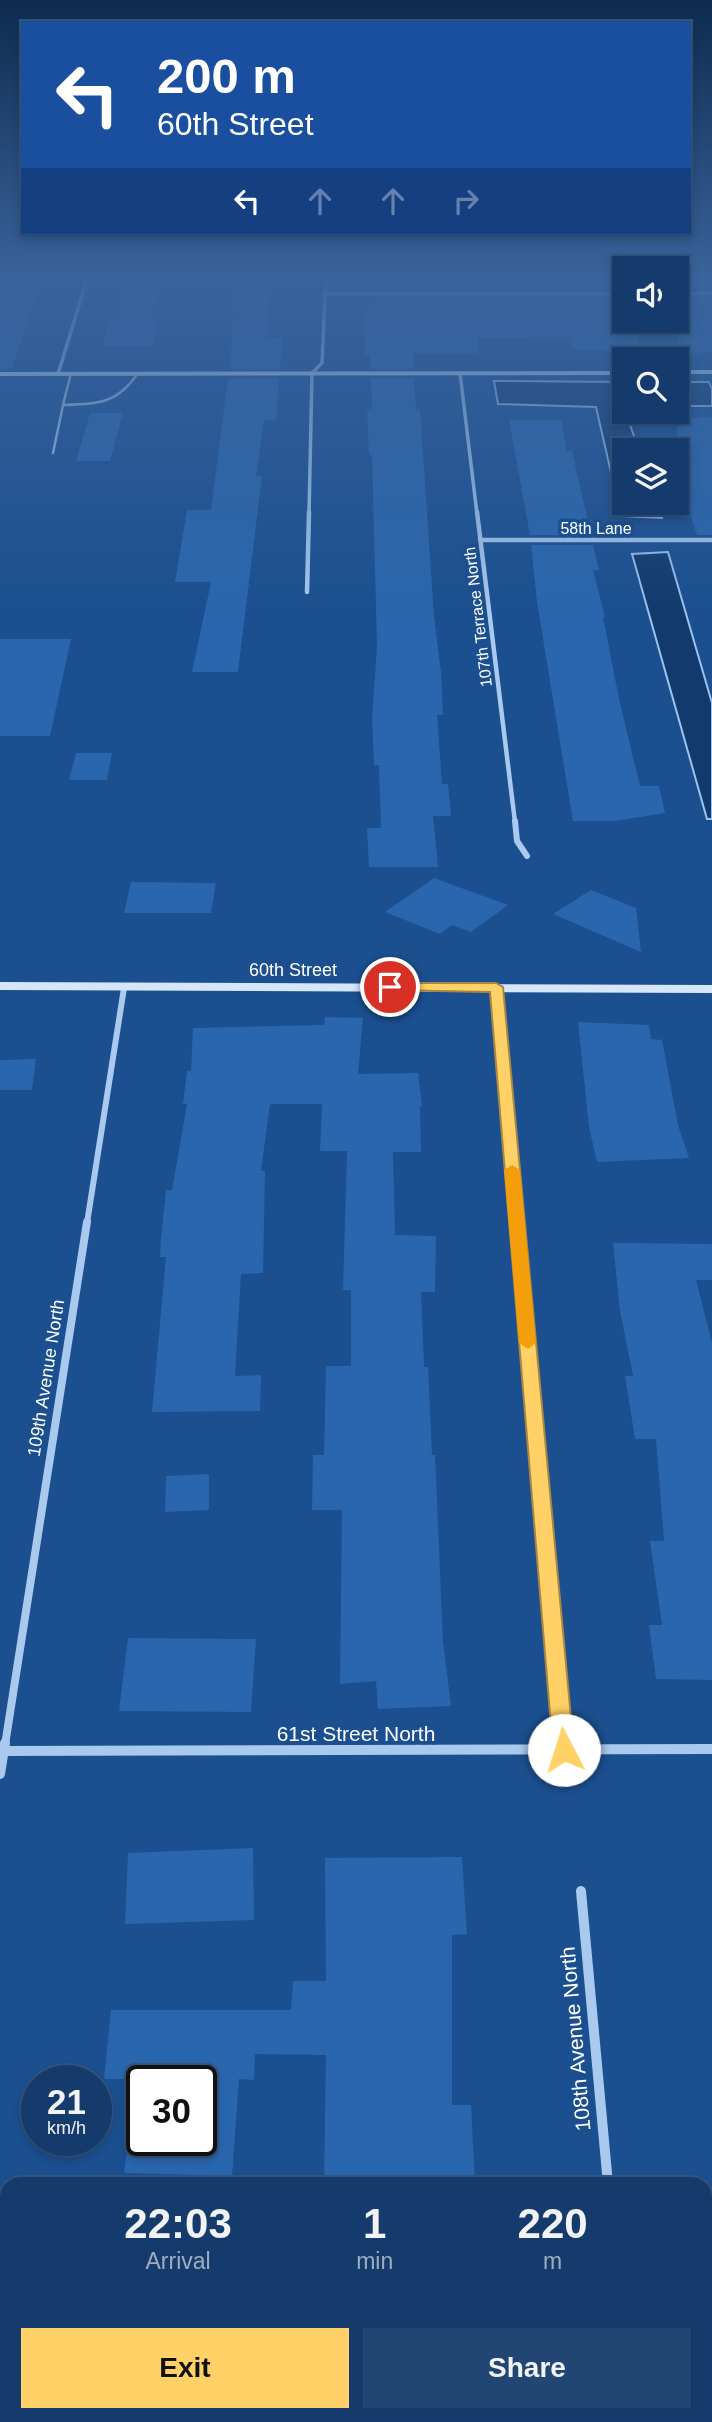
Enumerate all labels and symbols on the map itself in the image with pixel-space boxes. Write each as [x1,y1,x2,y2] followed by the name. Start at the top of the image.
[560,520,632,537] street label: 58th Lane
[461,546,495,688] street label: 107th Terrace North
[360,957,420,1017] pin
[249,960,337,980] street label: 60th Street
[24,1298,68,1458] street label: 109th Avenue North
[527,1713,601,1787] position arrow
[277,1722,435,1745] street label: 61st Street North
[555,1946,595,2132] street label: 108th Avenue North
[126,2065,217,2156] speed limit sign: 30

